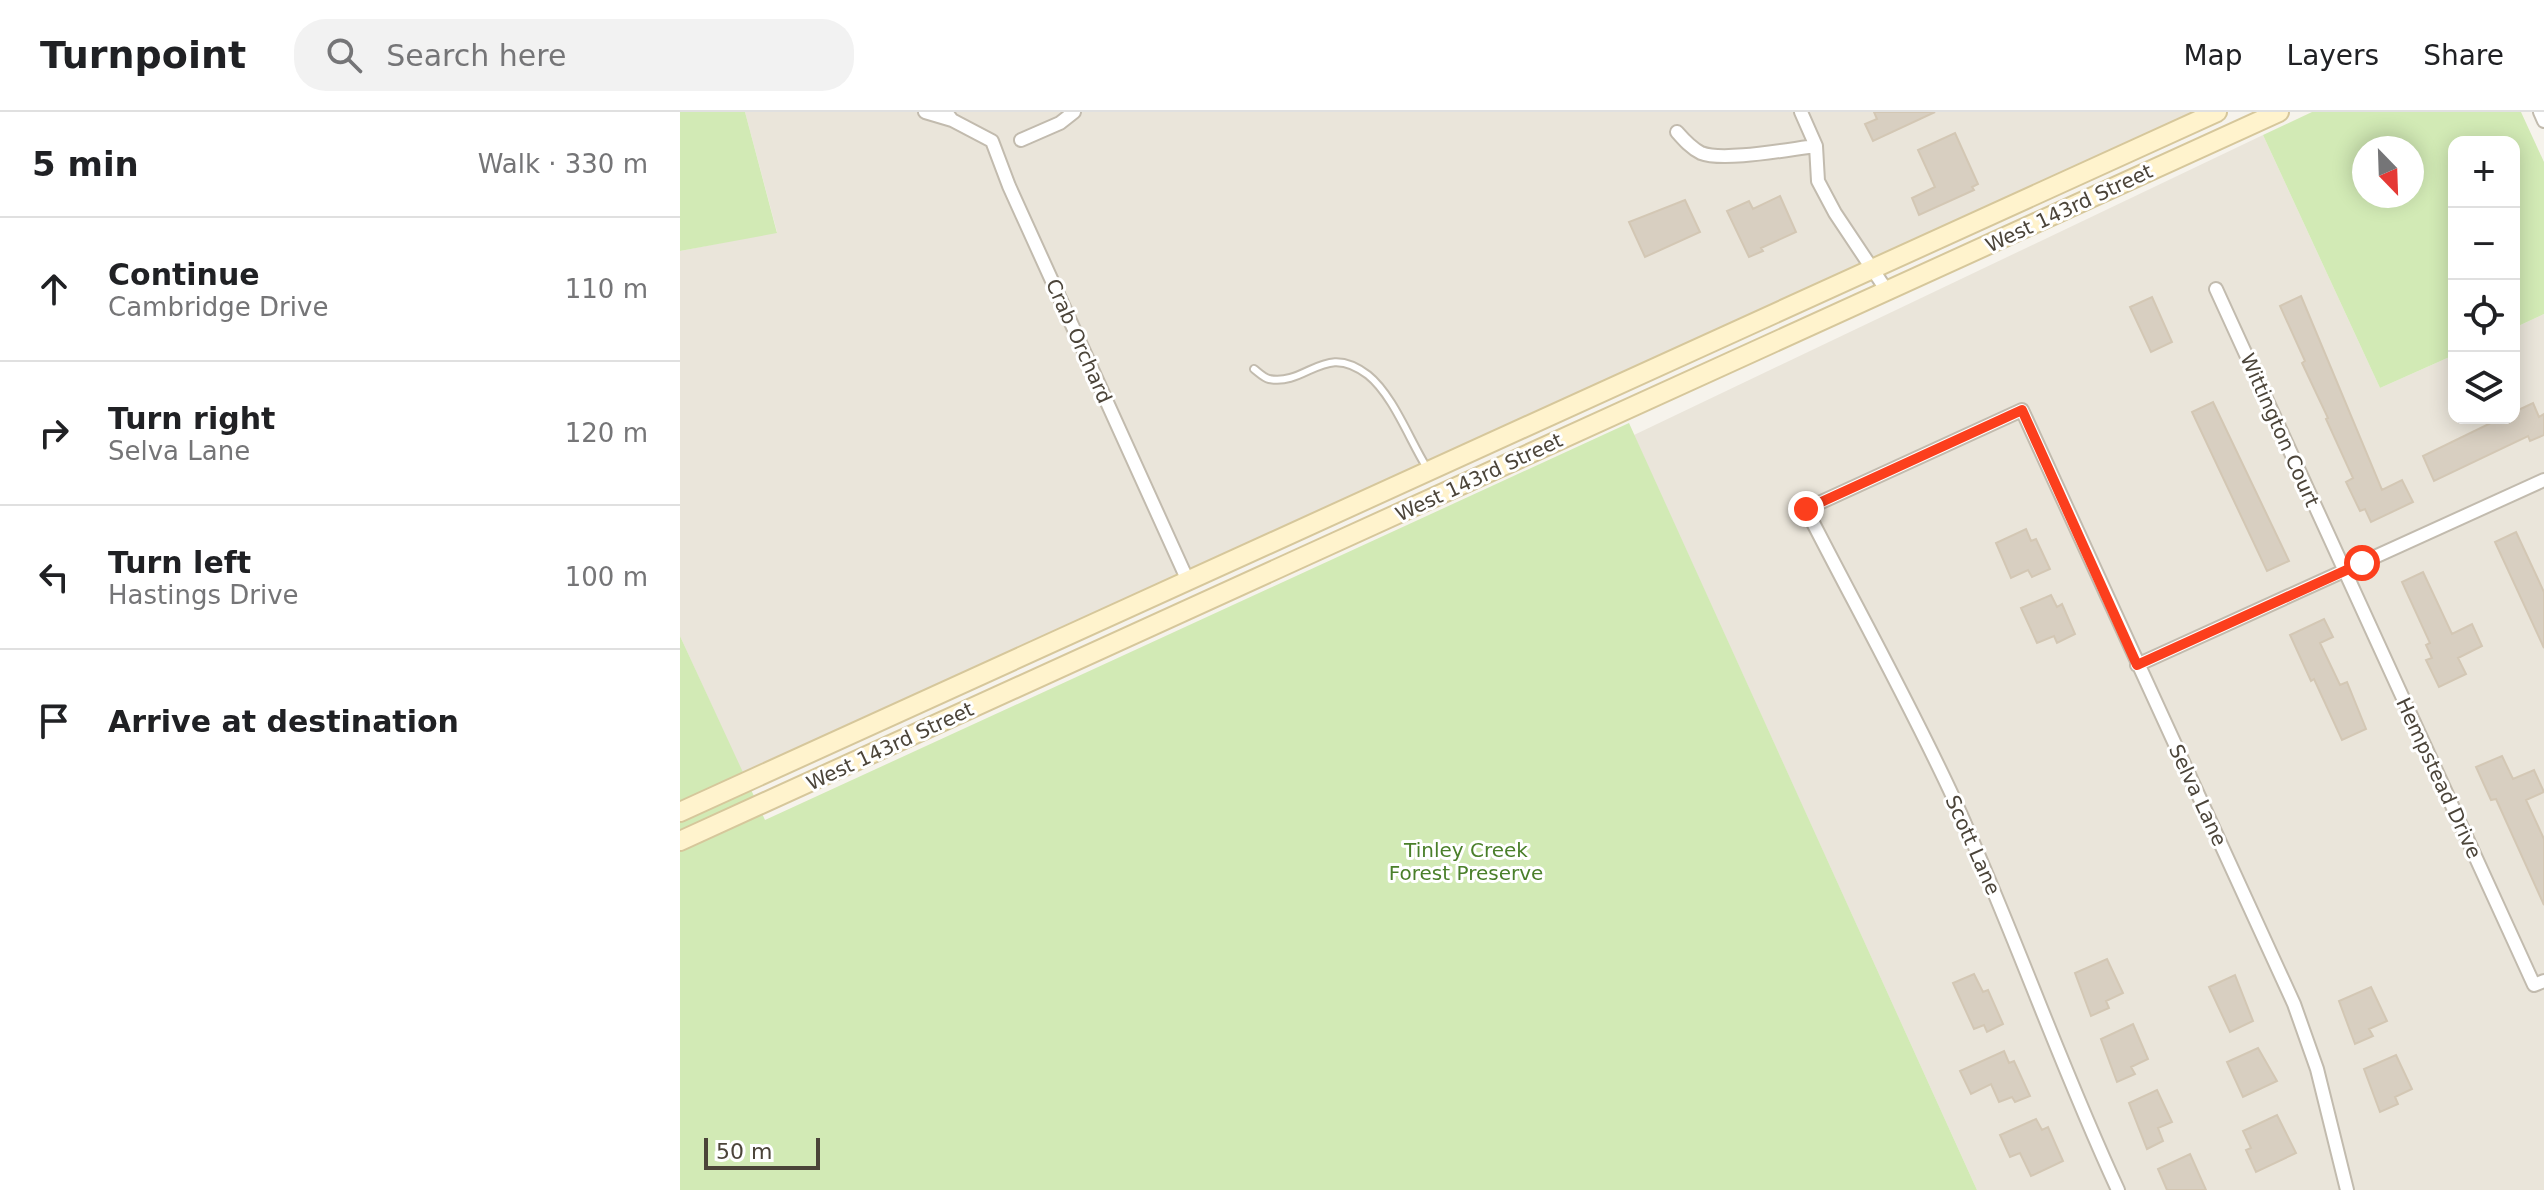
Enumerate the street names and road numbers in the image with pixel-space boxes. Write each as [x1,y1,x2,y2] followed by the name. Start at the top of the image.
[1982,159,2156,257] street label: West 143rd Street
[1041,275,1117,407] street label: Crab Orchard
[2235,349,2325,511] street label: Wittington Court
[1392,428,1566,526] street label: West 143rd Street
[2391,694,2487,862] street label: Hempstead Drive
[803,697,977,795] street label: West 143rd Street
[2164,740,2232,850] street label: Selva Lane
[1940,792,2006,898] street label: Scott Lane

